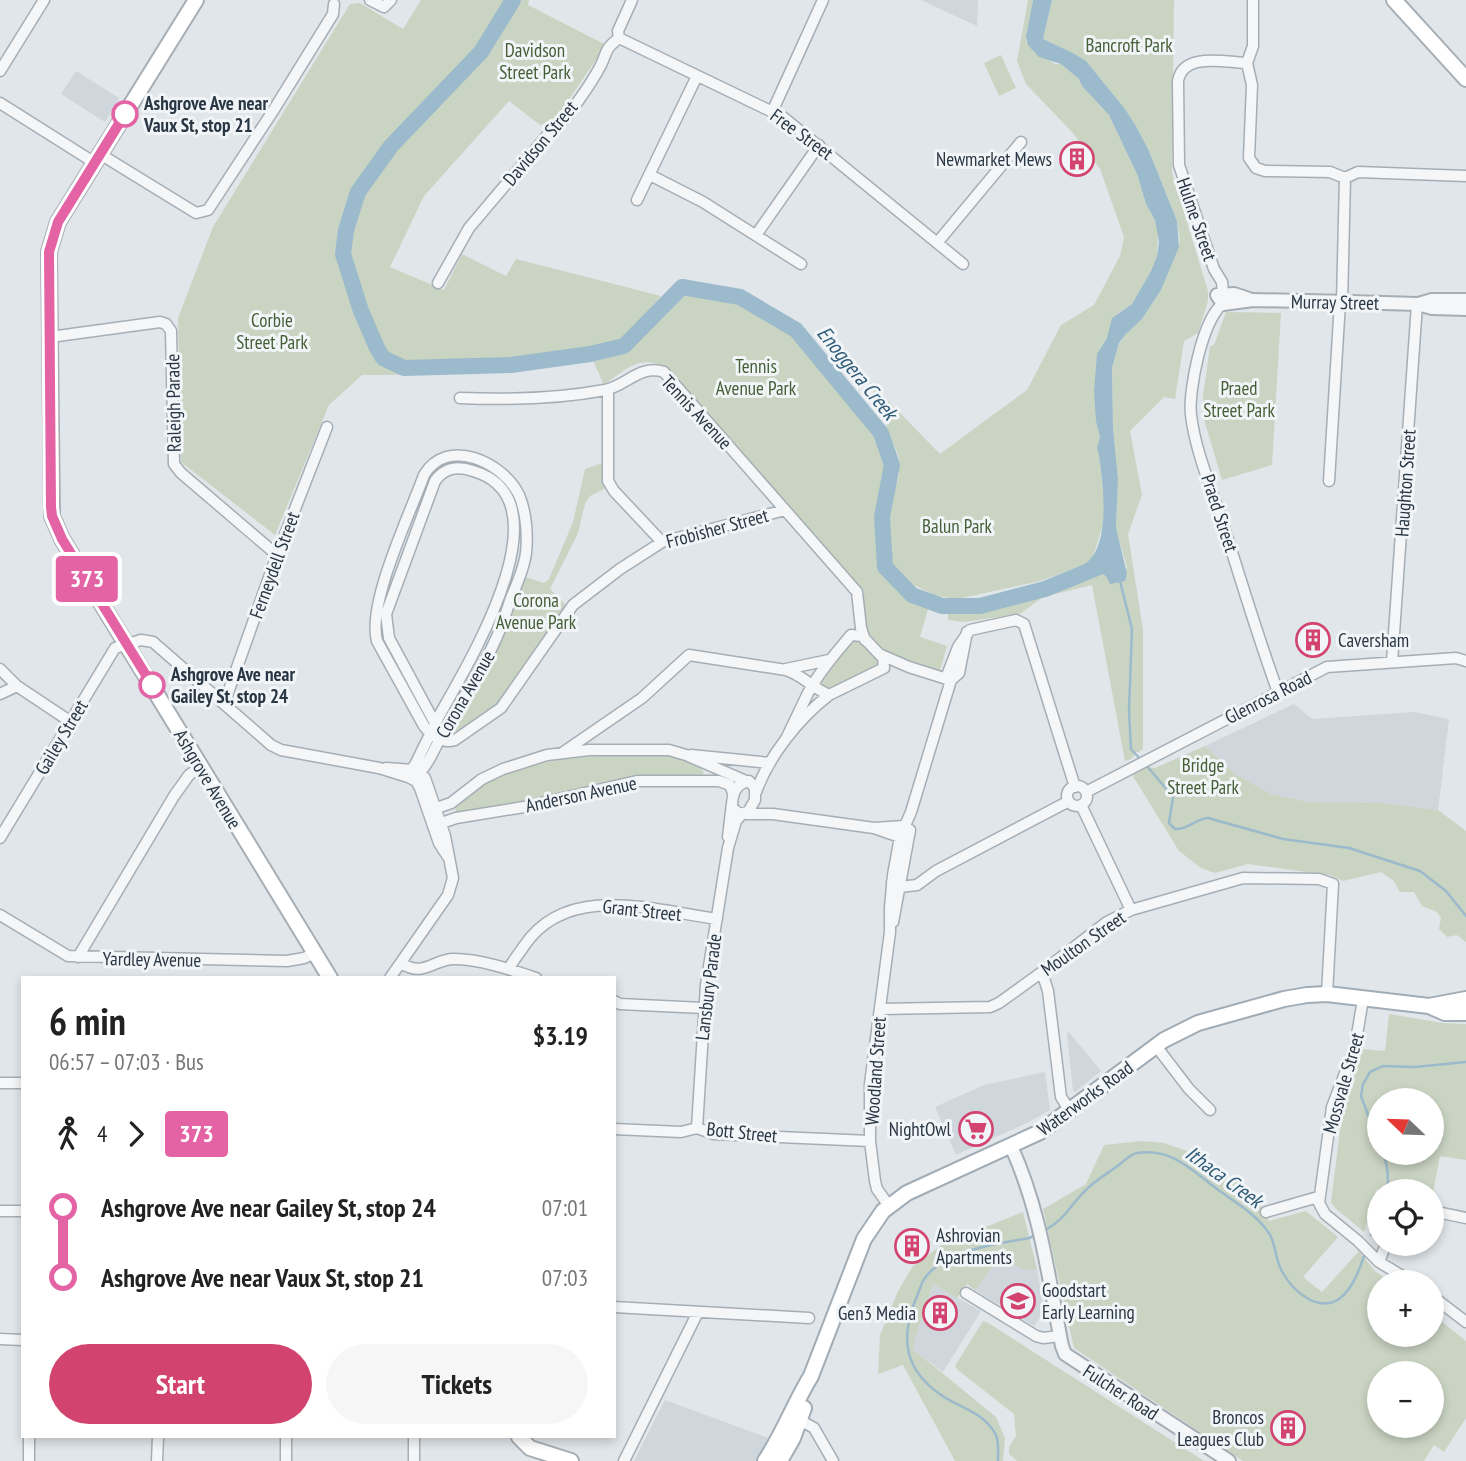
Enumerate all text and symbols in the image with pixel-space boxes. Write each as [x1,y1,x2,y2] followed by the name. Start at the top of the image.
[1085,33,1173,57] park label: Bancroft Park
[499,38,571,84] park label: Davidson Street Park
[143,91,268,137] place label: Ashgrove Ave near Vaux St, stop 21
[497,95,583,190] street label: Davidson Street
[112,101,138,127] marker: Ashgrove Ave near Vaux St, stop 21
[766,103,839,165] street label: Free Street
[1058,140,1096,178] building icon: Newmarket Mews
[936,147,1052,171] place label: Newmarket Mews
[1172,174,1223,264] street label: Hulme Street
[1291,289,1380,315] street label: Murray Street
[236,308,308,354] park label: Corbie Street Park
[811,320,905,427] water label: Enoggera Creek
[160,354,186,452] street label: Raleigh Parade
[716,354,797,400] park label: Tennis Avenue Park
[656,370,738,454] street label: Tennis Avenue
[1203,376,1275,422] park label: Praed Street Park
[1389,428,1421,538] street label: Haughton Street
[1196,471,1244,556] street label: Praed Street
[663,503,771,553] street label: Frobisher Street
[244,507,305,622] street label: Ferneydell Street
[922,514,993,538] park label: Balun Park
[47,556,127,602] line badge: 373
[70,563,104,594] text: 373
[496,588,577,634] park label: Corona Avenue Park
[1294,621,1332,659] building icon: Caversham
[1338,628,1409,652] place label: Caversham
[430,646,500,742] street label: Corona Avenue
[170,662,295,708] place label: Ashgrove Ave near Gailey St, stop 24
[1221,665,1315,729] street label: Glenrosa Road
[139,672,165,698] marker: Ashgrove Ave near Gailey St, stop 24
[29,695,93,779] street label: Gailey Street
[169,725,247,833] street label: Ashgrove Avenue
[1167,753,1239,799] park label: Bridge Street Park
[523,770,639,818] street label: Anderson Avenue
[601,894,683,926] street label: Grant Street
[1036,905,1131,981] street label: Moulton Street
[690,932,726,1041] street label: Lansbury Parade
[102,946,202,972] street label: Yardley Avenue
[49,996,126,1045] text: 6 min
[859,1015,891,1126] street label: Woodland Street
[533,1019,588,1052] text: $3.19
[1317,1029,1369,1136] street label: Mossvale Street
[49,1047,204,1076] text: 06:57 – 07:03 · Bus
[1032,1055,1138,1141] street label: Waterworks Road
[1367,1088,1444,1166] north arrow
[1367,1088,1444,1438] map controls
[957,1110,995,1148] supermarket icon: NightOwl
[49,1115,87,1153] icon: walk
[117,1115,155,1153] icon: forward
[705,1116,779,1148] street label: Bott Street
[889,1117,952,1141] place label: NightOwl
[179,1118,214,1149] text: 373
[97,1119,107,1148] text: 4
[1180,1139,1271,1215] water label: Ithaca Creek
[1367,1179,1444,1256] button: locate
[101,1191,436,1224] text: Ashgrove Ave near Gailey St, stop 24
[542,1193,588,1222] text: 07:01
[936,1223,1012,1269] place label: Ashrovian Apartments
[893,1227,931,1265] building icon: Ashrovian Apartments
[101,1261,424,1294] text: Ashgrove Ave near Vaux St, stop 21
[542,1263,588,1292] text: 07:03
[1367,1270,1444,1347] button: +
[1042,1278,1135,1324] place label: Goodstart Early Learning
[999,1282,1037,1320] school or university icon: Goodstart Early Learning
[921,1294,959,1332] building icon: Gen3 Media
[838,1301,916,1325] place label: Gen3 Media
[49,1344,312,1424] button: Start
[326,1344,588,1424] button: Tickets
[1079,1359,1163,1425] street label: Fulcher Road
[1367,1361,1444,1438] button: −
[1177,1405,1264,1451] place label: Broncos Leagues Club
[1269,1409,1307,1447] building icon: Broncos Leagues Club

